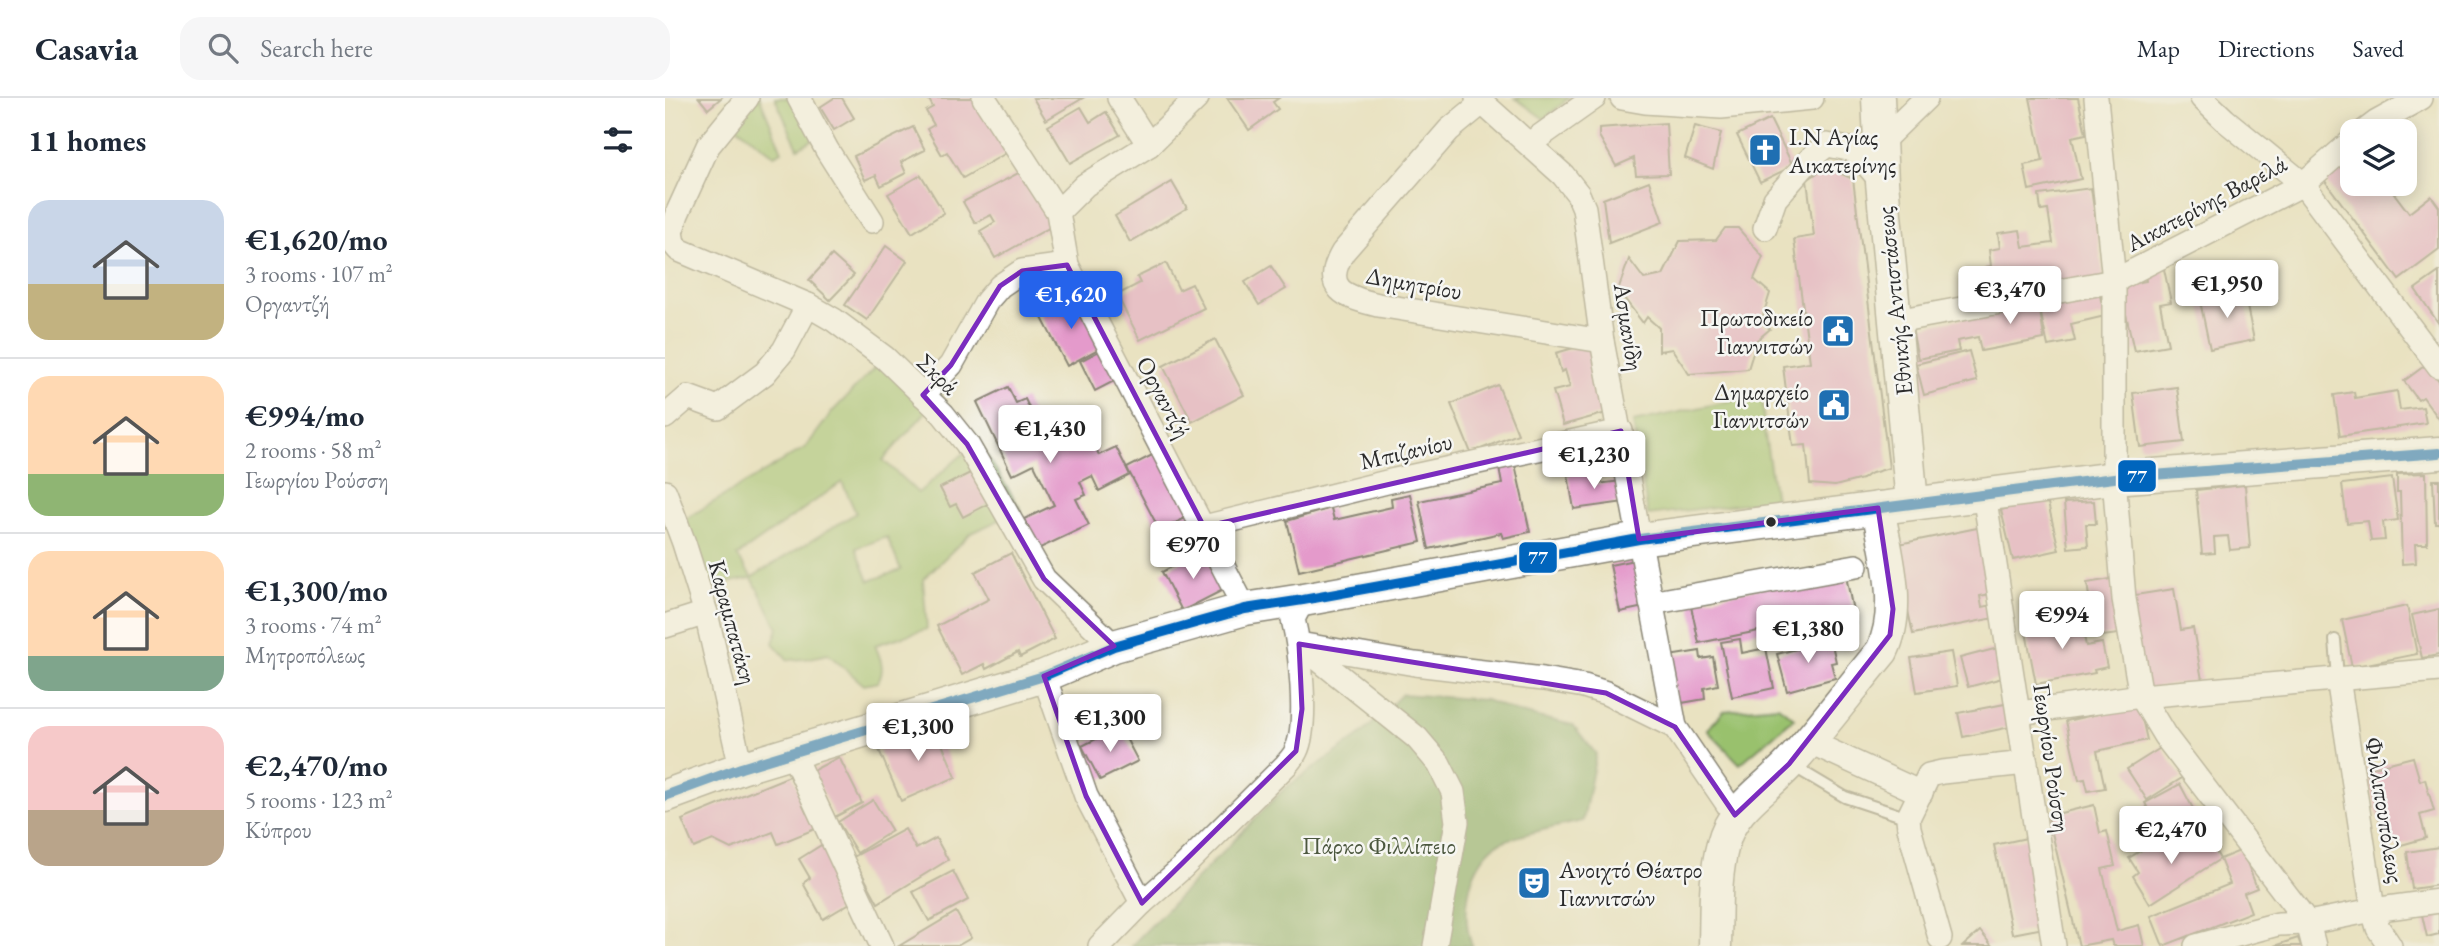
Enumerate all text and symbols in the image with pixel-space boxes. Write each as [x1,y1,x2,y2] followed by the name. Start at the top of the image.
[180,17,670,80] search box
[35,27,138,70] text: Casavia
[204,29,242,67] icon: search
[260,31,373,65] text: Search here
[2137,33,2180,64] text: Map
[2218,33,2315,64] text: Directions
[2353,33,2404,64] text: Saved
[2340,119,2417,196] map controls
[2340,119,2417,196] button: layers
[28,121,146,160] text: 11 homes
[599,121,637,159] icon: filters
[1788,121,1896,180] place label: Ι.Ν Αγίας Αικατερίνης
[1746,131,1784,169] church icon: Ι.Ν Αγίας Αικατερίνης
[2120,148,2292,259] street label: Αικατερίνης Βαρελά
[1869,205,1919,397] street label: Εθνικής Αντιστάσεως
[245,220,388,259] text: €1,620/mo
[84,228,168,312] icon: home
[245,259,393,289] text: 3 rooms · 107 m²
[1364,259,1464,307] street label: Δημητρίου
[2170,260,2284,320] pin: €1,950
[1953,266,2067,326] pin: €3,470
[2191,268,2263,298] text: €1,950
[1014,272,1128,331] pin: €1,620
[1974,274,2046,304] text: €3,470
[1035,279,1107,309] text: €1,620
[1607,280,1651,373] street label: Ασμανίδη
[245,289,330,319] text: Οργαντζή
[1700,302,1813,361] place label: Πρωτοδικείο Γιαννιτσών
[1819,312,1857,350] public building icon: Πρωτοδικείο Γιαννιτσών
[910,347,966,402] street label: Σκρά
[1130,351,1198,443] street label: Οργαντζή
[1713,376,1809,435] place label: Δημαρχείο Γιαννιτσών
[1815,386,1853,424] public building icon: Δημαρχείο Γιαννιτσών
[245,396,364,435] text: €994/mo
[84,404,168,488] icon: home
[993,406,1107,465] pin: €1,430
[1014,413,1086,443] text: €1,430
[1357,425,1455,477] street label: Μπιζανίου
[1537,432,1651,491] pin: €1,230
[245,435,382,465] text: 2 rooms · 58 m²
[1558,439,1630,469] text: €1,230
[2117,459,2157,493] line badge: 77
[2127,464,2148,489] text: 77
[245,465,389,495] text: Γεωργίου Ρούσση
[1764,515,1778,529] unlabelled marker
[1152,522,1234,581] pin: €970
[1166,529,1220,559] text: €970
[1518,541,1558,574] line badge: 77
[1528,545,1549,570] text: 77
[702,556,764,688] street label: Καραμπατάκη
[245,571,388,610] text: €1,300/mo
[84,579,168,663] icon: home
[2021,592,2103,651] pin: €994
[2035,599,2089,629] text: €994
[1751,606,1865,665] pin: €1,380
[245,610,382,640] text: 3 rooms · 74 m²
[1772,613,1844,643] text: €1,380
[245,640,365,670] text: Μητροπόλεως
[2026,682,2078,834] street label: Γεωργίου Ρούσση
[1053,694,1167,754] pin: €1,300
[1074,702,1146,732] text: €1,300
[861,704,975,763] pin: €1,300
[882,711,954,741] text: €1,300
[2358,735,2412,885] street label: Φιλλιπουπόλεως
[245,746,388,785] text: €2,470/mo
[84,754,168,838] icon: home
[245,785,393,815] text: 5 rooms · 123 m²
[2114,806,2228,866] pin: €2,470
[2135,814,2207,844] text: €2,470
[245,815,312,845] text: Κύπρου
[1302,830,1456,861] park label: Πάρκο Φιλλίπειο
[1558,854,1702,913] place label: Ανοιχτό Θέατρο Γιαννιτσών
[1515,864,1553,902] theatre icon: Ανοιχτό Θέατρο Γιαννιτσών

